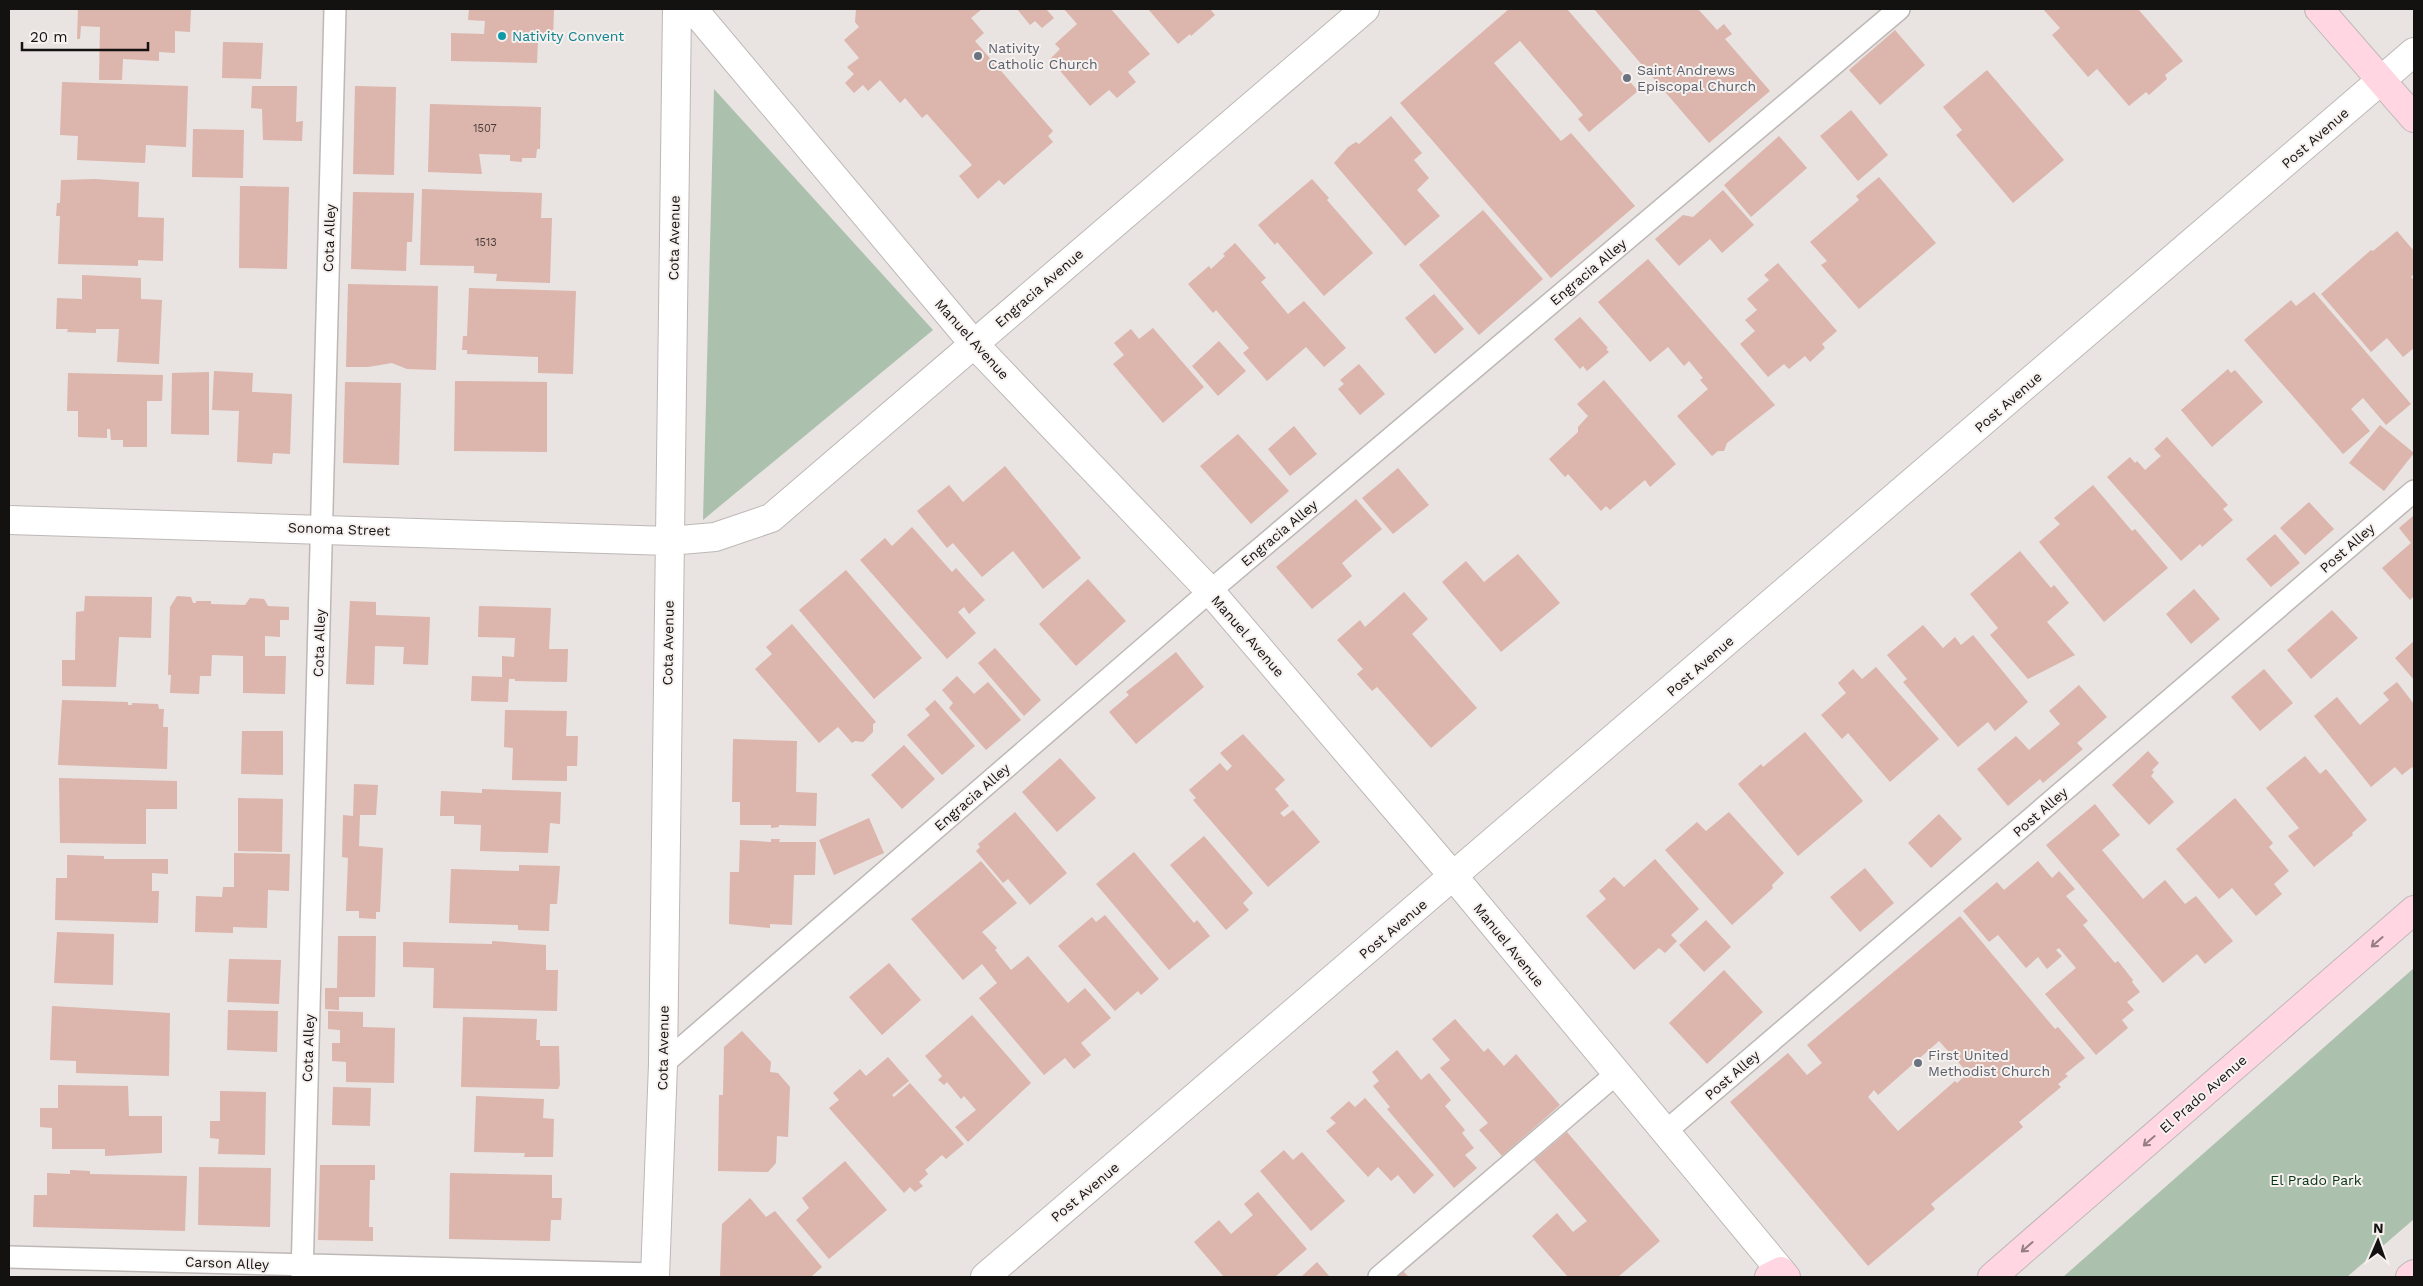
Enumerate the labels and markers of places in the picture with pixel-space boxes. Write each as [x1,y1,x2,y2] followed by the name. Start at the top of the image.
[512,28,624,44] place label: Nativity Convent
[496,30,508,42] marker: Nativity Convent
[988,40,1098,72] place label: Nativity Catholic Church
[972,50,984,62] marker: Nativity Catholic Church
[1637,62,1756,94] place label: Saint Andrews Episcopal Church
[1621,72,1633,84] marker: Saint Andrews Episcopal Church
[1928,1047,2050,1079] place label: First United Methodist Church
[1912,1057,1924,1069] marker: First United Methodist Church

